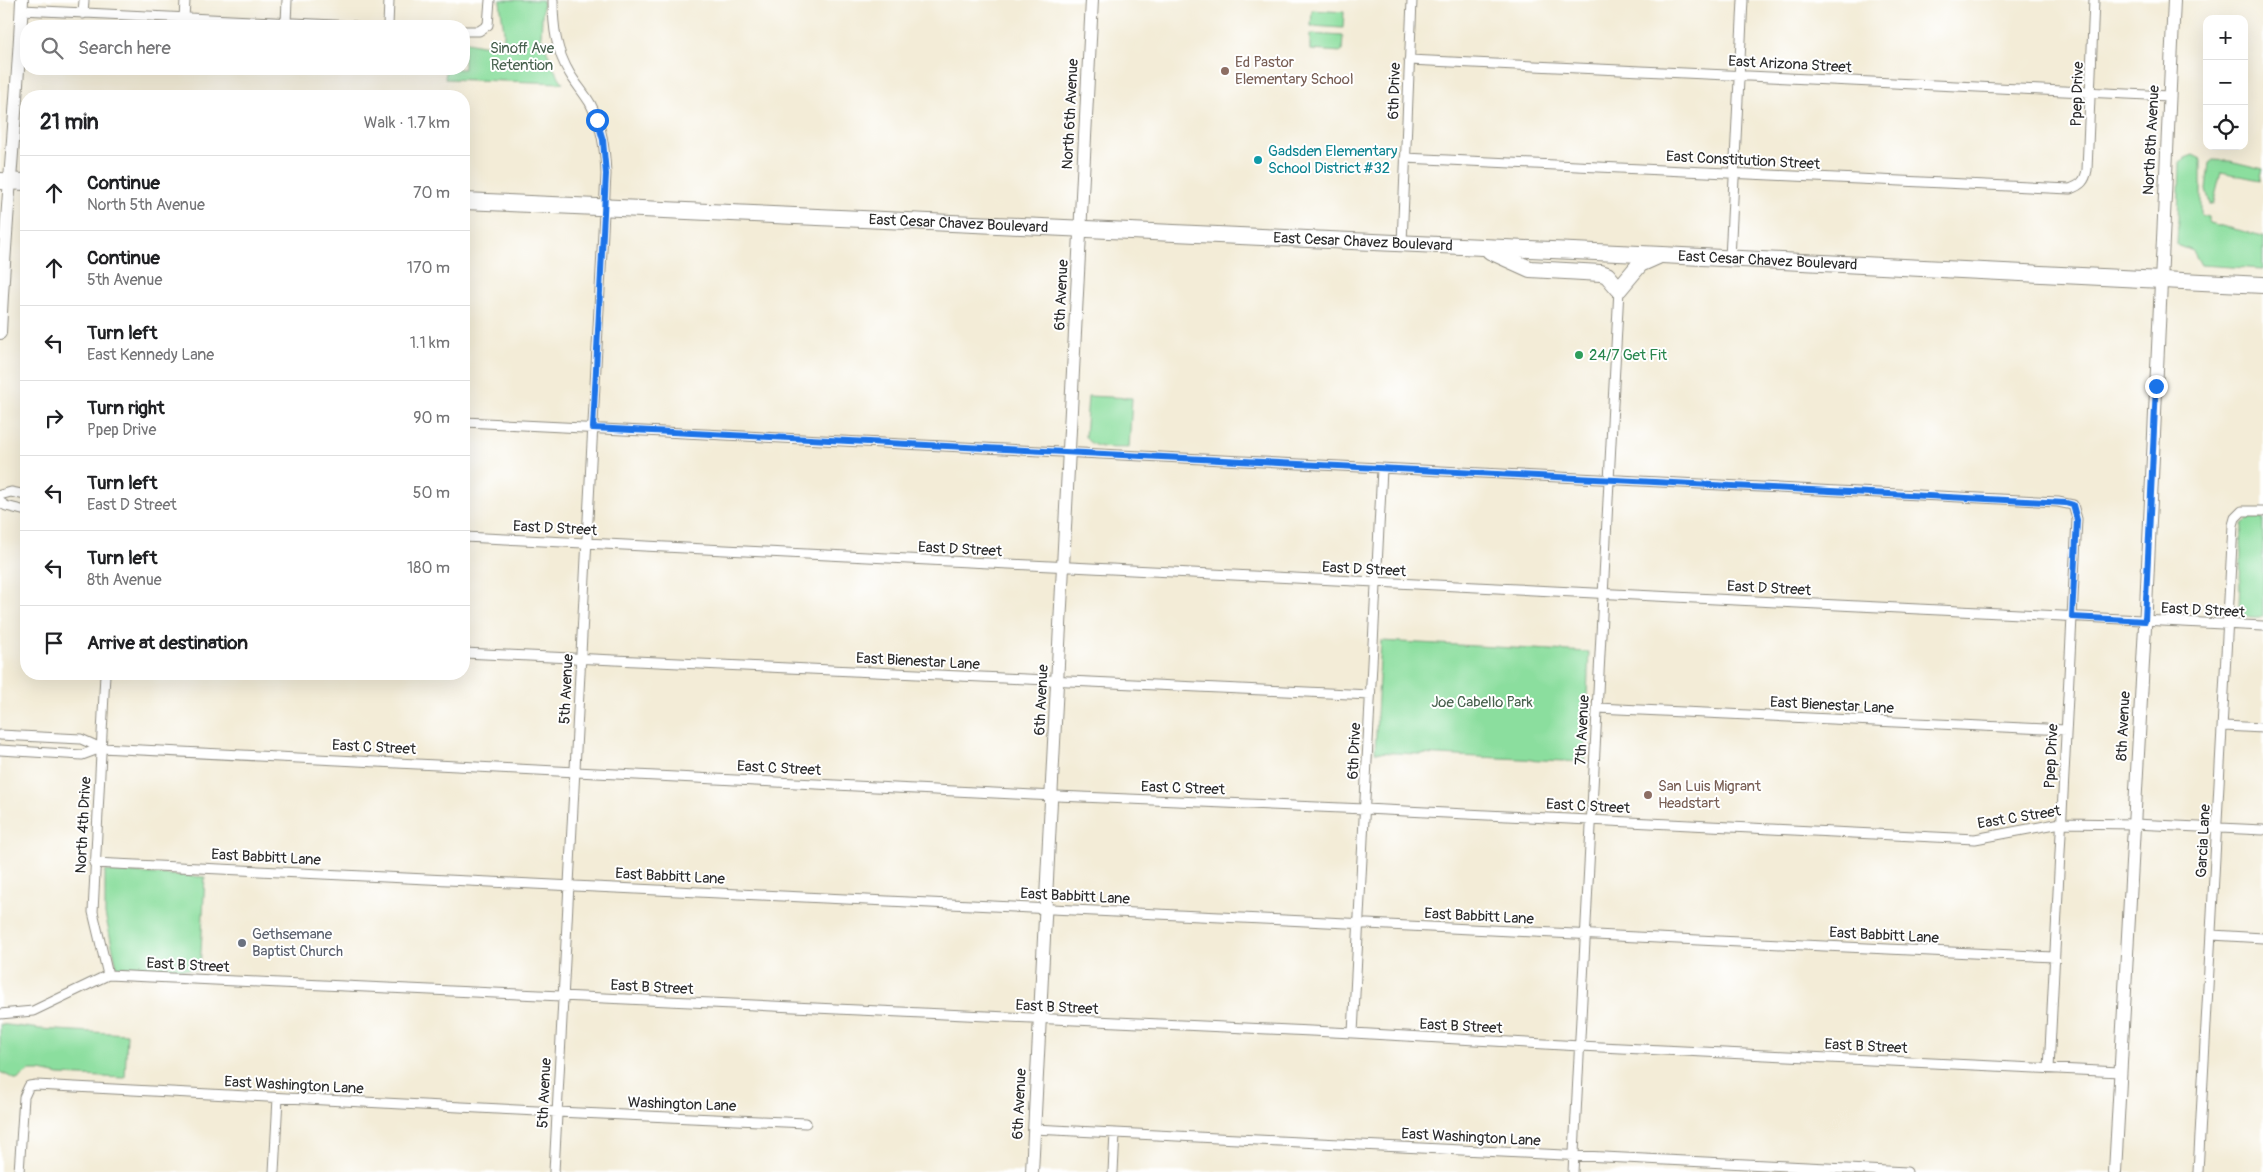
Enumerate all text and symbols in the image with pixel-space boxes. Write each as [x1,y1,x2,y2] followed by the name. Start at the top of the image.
[2203,15,2248,150] map controls
[2203,15,2248,60] button: +
[20,20,470,75] search box
[38,34,66,62] icon: search
[78,36,171,60] text: Search here
[490,39,555,75] park label: Sinoff Ave Retention
[1728,52,1853,77] street label: East Arizona Street
[1235,53,1354,89] place label: Ed Pastor Elementary School
[1058,57,1083,170] street label: North 6th Avenue
[2203,60,2248,105] button: −
[2067,61,2088,127] street label: Ppep Drive
[1384,62,1405,120] street label: 6th Drive
[1219,65,1231,77] marker: Ed Pastor Elementary School
[2139,84,2164,195] street label: North 8th Avenue
[2203,105,2248,150] button: locate
[40,109,99,136] text: 21 min
[586,109,609,132] route start
[364,113,450,133] text: Walk · 1.7 km
[1268,142,1398,178] place label: Gadsden Elementary School District #32
[1665,147,1821,174] street label: East Constitution Street
[1252,154,1264,166] marker: Gadsden Elementary School District #32
[87,171,160,195] text: Continue
[40,179,68,207] icon: ahead
[413,183,450,203] text: 70 m
[87,195,205,215] text: North 5th Avenue
[868,210,1049,237] street label: East Cesar Chavez Boulevard
[1273,228,1453,256] street label: East Cesar Chavez Boulevard
[87,246,160,270] text: Continue
[1677,247,1858,275] street label: East Cesar Chavez Boulevard
[40,254,68,282] icon: ahead
[407,258,450,278] text: 170 m
[1050,258,1073,331] street label: 6th Avenue
[87,270,162,290] text: 5th Avenue
[87,321,157,345] text: Turn left
[40,329,68,357] icon: left
[410,333,450,353] text: 1.1 km
[87,345,214,365] text: East Kennedy Lane
[1589,346,1668,365] place label: 24/7 Get Fit
[1573,349,1585,361] marker: 24/7 Get Fit
[2145,375,2168,398] route end
[87,396,165,420] text: Turn right
[40,404,68,432] icon: right
[413,408,450,428] text: 90 m
[87,420,156,440] text: Ppep Drive
[87,471,157,495] text: Turn left
[40,479,68,507] icon: left
[413,483,450,503] text: 50 m
[87,495,177,515] text: East D Street
[512,517,598,540] street label: East D Street
[917,538,1003,561] street label: East D Street
[87,546,157,570] text: Turn left
[40,554,68,582] icon: left
[407,558,450,578] text: 180 m
[1321,558,1407,581] street label: East D Street
[87,570,162,590] text: 8th Avenue
[1726,577,1812,600] street label: East D Street
[2160,599,2246,622] street label: East D Street
[40,629,68,657] icon: arrive
[87,631,248,655] text: Arrive at destination
[855,649,981,674] street label: East Bienestar Lane
[555,653,578,725] street label: 5th Avenue
[1030,663,1053,736] street label: 6th Avenue
[2112,690,2135,761] street label: 8th Avenue
[1431,693,1534,712] park label: Joe Cabello Park
[1769,693,1895,718] street label: East Bienestar Lane
[1571,694,1594,766] street label: 7th Avenue
[1344,721,1366,780] street label: 6th Drive
[2040,722,2063,789] street label: Ppep Drive
[332,736,417,759] street label: East C Street
[737,757,822,780] street label: East C Street
[71,776,96,874] street label: North 4th Drive
[1658,777,1762,813] place label: San Luis Migrant Headstart
[1141,778,1226,799] street label: East C Street
[1642,789,1654,801] marker: San Luis Migrant Headstart
[1546,795,1631,818] street label: East C Street
[1976,801,2063,833] street label: East C Street
[2192,803,2215,878] street label: Garcia Lane
[211,845,322,870] street label: East Babbitt Lane
[615,864,726,889] street label: East Babbitt Lane
[1020,884,1131,909] street label: East Babbitt Lane
[1424,904,1535,929] street label: East Babbitt Lane
[1829,923,1940,948] street label: East Babbitt Lane
[252,925,343,961] place label: Gethsemane Baptist Church
[236,937,248,949] marker: Gethsemane Baptist Church
[146,954,231,977] street label: East B Street
[610,976,695,999] street label: East B Street
[1015,996,1100,1019] street label: East B Street
[1419,1015,1504,1038] street label: East B Street
[1824,1035,1909,1058] street label: East B Street
[533,1057,556,1129] street label: 5th Avenue
[1008,1067,1031,1140] street label: 6th Avenue
[224,1072,365,1099] street label: East Washington Lane
[627,1093,737,1116] street label: Washington Lane
[1401,1124,1542,1151] street label: East Washington Lane

